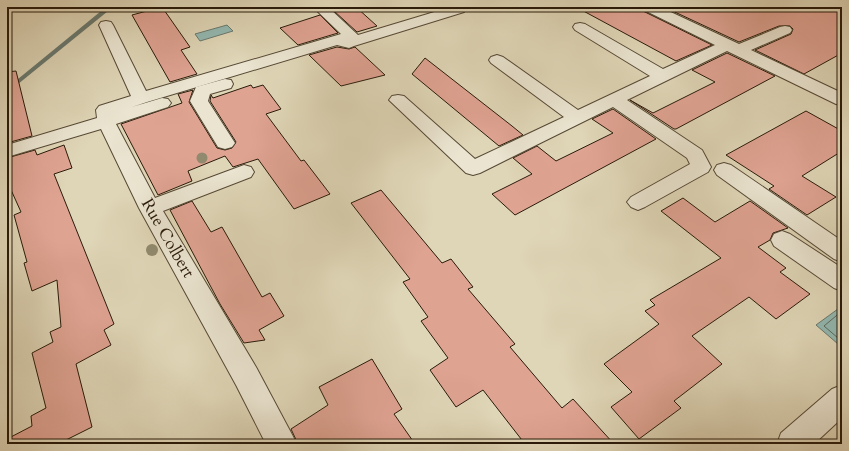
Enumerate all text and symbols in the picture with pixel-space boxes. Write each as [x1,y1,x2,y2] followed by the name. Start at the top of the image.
[136,194,200,283] street label: Rue Colbert

